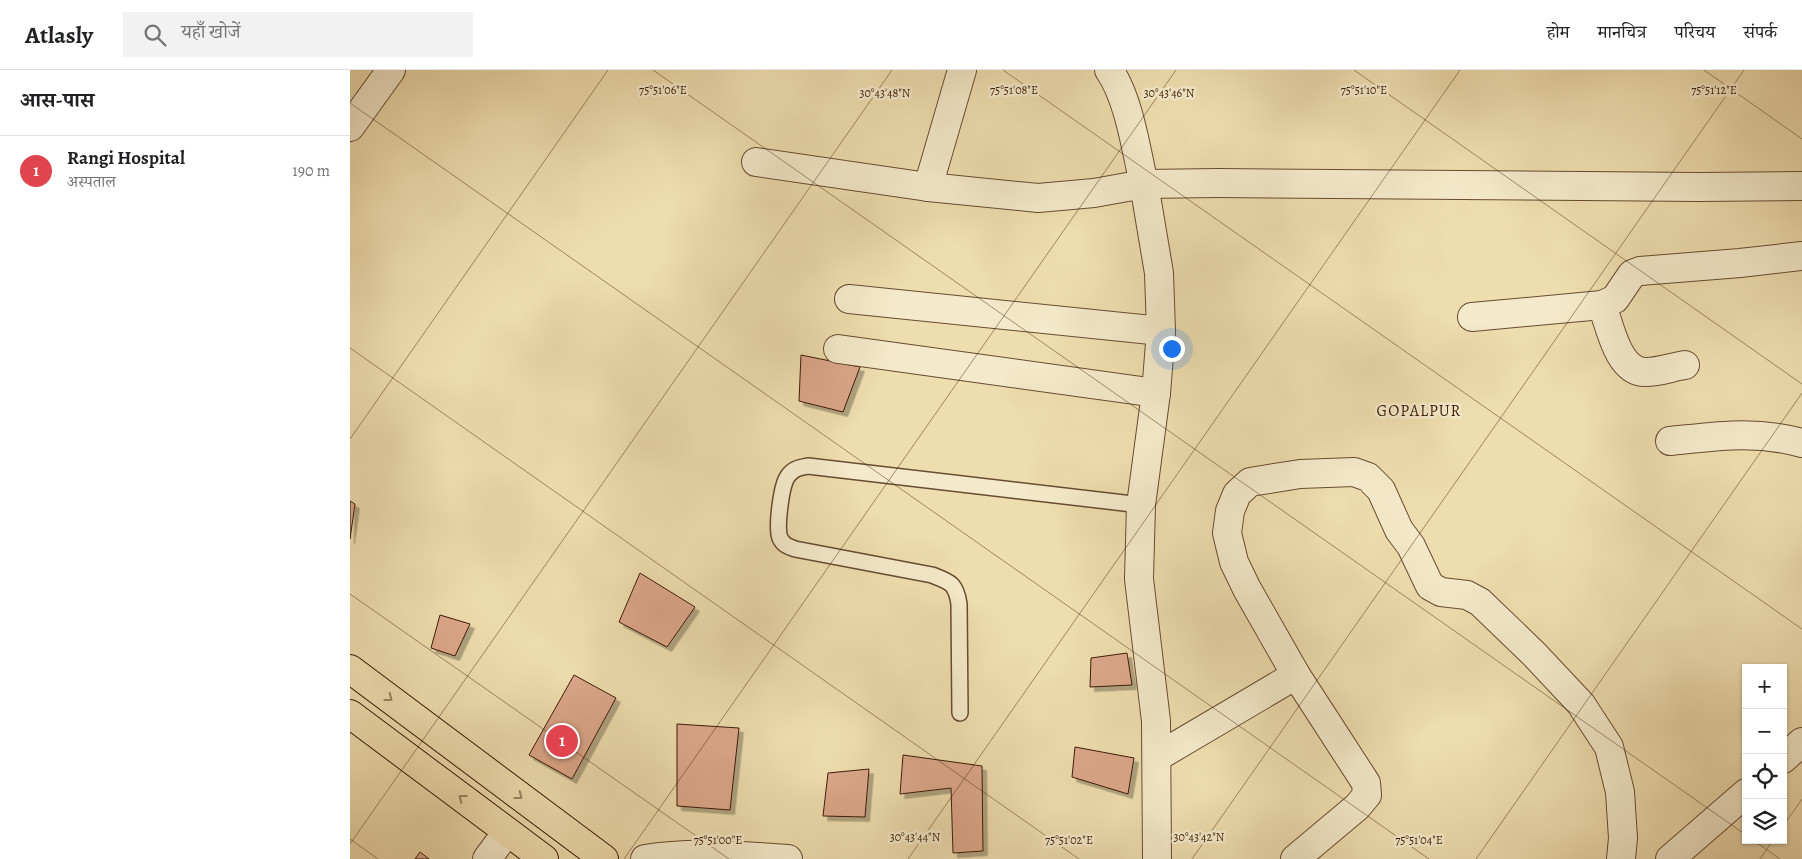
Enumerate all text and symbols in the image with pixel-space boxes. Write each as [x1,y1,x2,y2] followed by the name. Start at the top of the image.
[123,12,473,57] search box
[25,19,93,51] text: Atlasly
[181,19,241,45] text: यहाँ खोजें
[1547,20,1570,44] text: होम
[1598,20,1646,44] text: मानचित्र
[1674,20,1715,44] text: परिचय
[1743,20,1777,44] text: संपर्क
[141,21,169,49] icon: search
[639,82,687,98] text: 75°51'06"E
[990,82,1038,98] text: 75°51'08"E
[1341,82,1387,98] text: 75°51'10"E
[1691,82,1737,98] text: 75°51'12"E
[859,85,911,101] text: 30°43'48"N
[1144,85,1195,101] text: 30°43'46"N
[20,86,94,114] text: आस-पास
[67,145,185,171] text: Rangi Hospital
[33,160,39,182] text: 1
[292,160,330,182] text: 190 m
[67,171,116,193] text: अस्पताल
[1159,336,1185,362] your location
[1377,400,1461,422] district label: GOPALPUR
[1742,664,1787,844] map controls
[1742,664,1787,709] button: +
[383,693,392,701] one-way arrow
[1742,709,1787,754] button: −
[546,722,578,760] pin: 1
[1742,754,1787,799] button: locate
[513,790,523,799] one-way arrow
[459,796,468,804] one-way arrow
[1742,799,1787,844] button: layers
[890,829,941,845] text: 30°43'44"N
[1174,829,1225,845] text: 30°43'42"N
[694,832,742,848] text: 75°51'00"E
[1045,832,1093,848] text: 75°51'02"E
[1395,832,1443,848] text: 75°51'04"E

